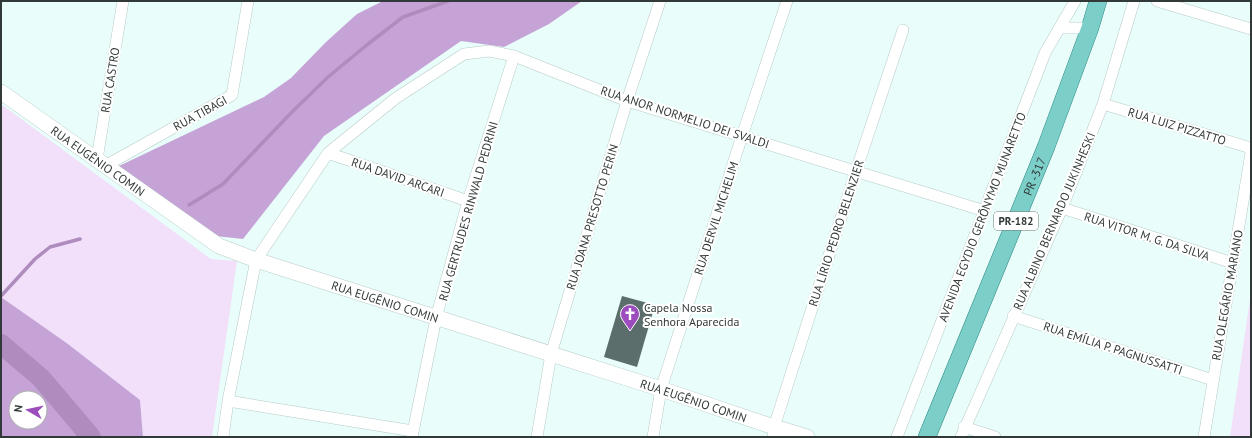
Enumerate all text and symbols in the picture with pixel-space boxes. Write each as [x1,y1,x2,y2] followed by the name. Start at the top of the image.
[97,46,123,114] street label: RUA CASTRO
[599,83,771,151] street label: RUA ANOR NORMELIO DEI SVALDI
[171,92,229,134] street label: RUA TIBAGI
[1126,104,1228,148] street label: RUA LUIZ PIZZATTO
[935,110,1029,324] street label: AVENIDA EGYDIO GERÔNYMO MUNARETTO
[435,119,501,303] street label: RUA GERTRUDES RINWALD PEDRINI
[48,122,148,199] street label: RUA EUGÊNIO COMIN
[1010,130,1098,312] street label: RUA ALBINO BERNARDO JUKINHESKI
[563,142,621,292] street label: RUA JOANA PRESOTTO PERIN
[349,154,447,200] street label: RUA DAVID ARCARI
[1020,155,1049,197] street label: PR -317
[805,158,867,308] street label: RUA LÍRIO PEDRO BELENZIER
[691,159,741,277] street label: RUA DERVIL MICHELIM
[1082,209,1212,263] street label: RUA VITOR M. G. DA SILVA
[994,212,1038,230] road number: PR-182
[1208,229,1246,361] street label: RUA OLEGÁRIO MARIANO
[330,277,441,325] street label: RUA EUGÊNIO COMIN
[644,300,739,329] place label: Capela Nossa Senhora Aparecida
[619,303,641,331] church icon: Capela Nossa Senhora Aparecida
[1042,318,1184,378] street label: RUA EMÍLIA P. PAGNUSSATTI
[638,375,749,425] street label: RUA EUGÊNIO COMIN
[8,390,48,430] north arrow
[11,404,26,413] text: N

